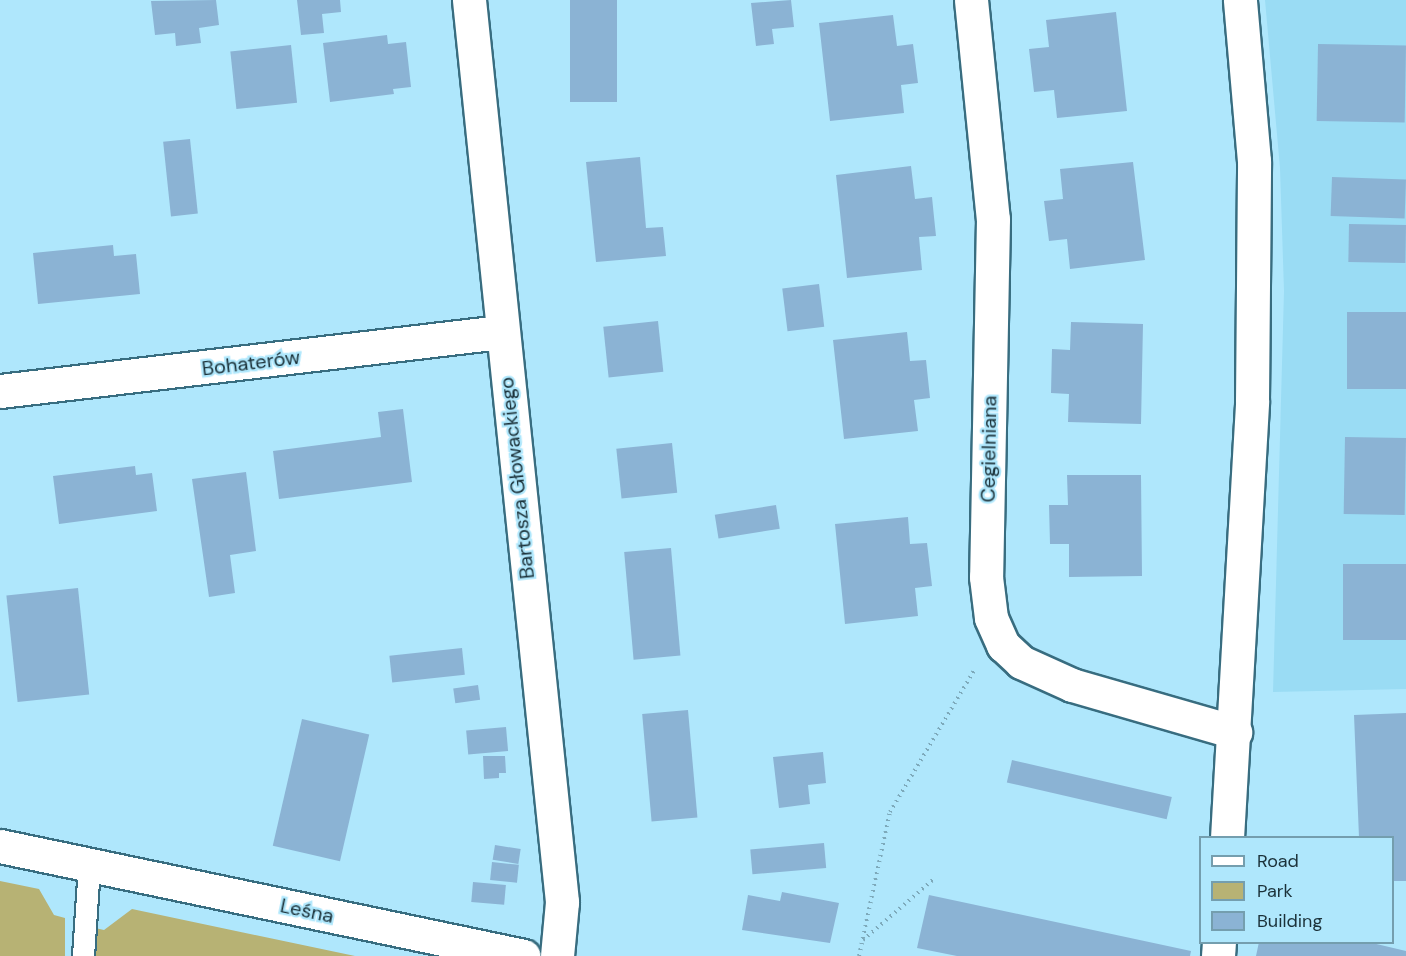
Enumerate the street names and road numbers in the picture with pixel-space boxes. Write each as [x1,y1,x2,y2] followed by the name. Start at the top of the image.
[201,345,301,381] street label: Bohaterów
[494,376,540,580] street label: Bartosza Głowackiego
[976,395,1002,503] street label: Cegielniana
[278,894,336,928] street label: Leśna

